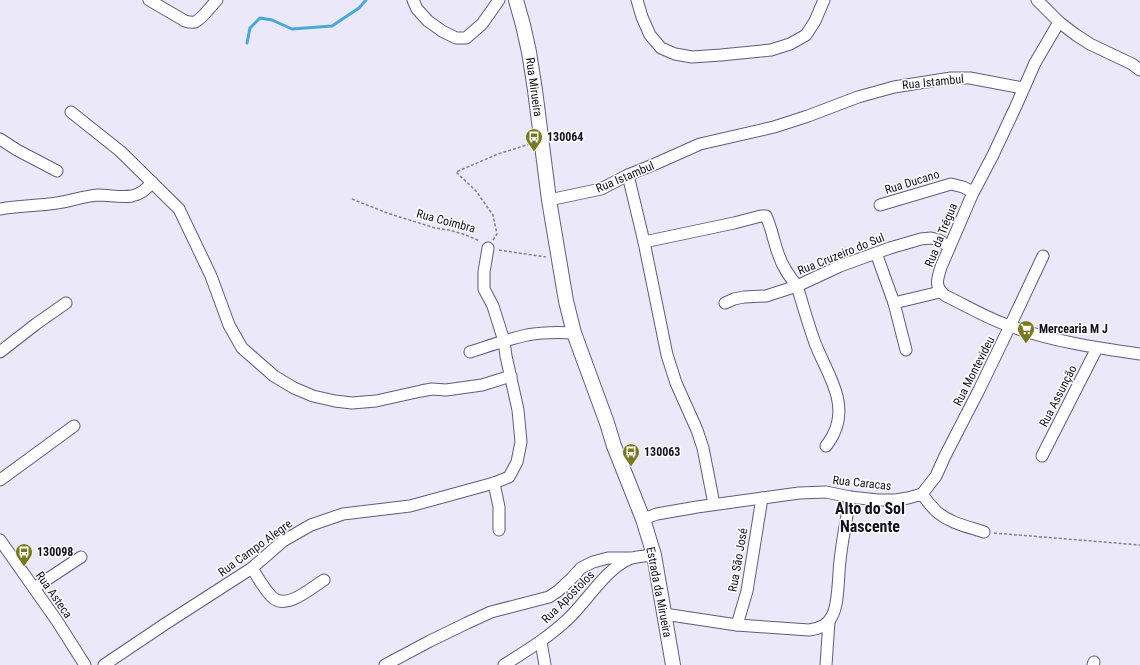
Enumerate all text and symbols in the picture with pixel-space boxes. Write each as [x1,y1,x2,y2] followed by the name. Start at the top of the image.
[523,57,545,118] street label: Rua Mirueira
[901,72,965,92] street label: Rua Istambul
[524,127,544,152] bus stop icon: 130064
[547,130,583,144] place label: 130064
[594,158,656,196] street label: Rua Istambul
[883,167,941,197] street label: Rua Ducano
[922,201,960,269] street label: Rua da Trégua
[415,206,477,236] street label: Rua Coimbra
[796,230,886,278] street label: Rua Cruzeiro do Sul
[1016,319,1036,344] supermarket icon: Mercearia M J
[1039,322,1108,336] place label: Mercearia M J
[951,334,998,408] street label: Rua Montevideu
[1036,363,1080,429] street label: Rua Assunção
[621,442,641,467] bus stop icon: 130063
[644,445,680,459] place label: 130063
[832,473,892,493] street label: Rua Caracas
[835,499,905,536] district label: Alto do Sol Nascente
[216,516,295,579] street label: Rua Campo Alegre
[726,527,751,593] street label: Rua São José
[14,542,34,567] bus stop icon: 130098
[37,545,73,559] place label: 130098
[643,546,675,639] street label: Estrada da Mirueira
[539,568,597,626] street label: Rua Apóstolos
[33,569,75,621] street label: Rua Asteca

